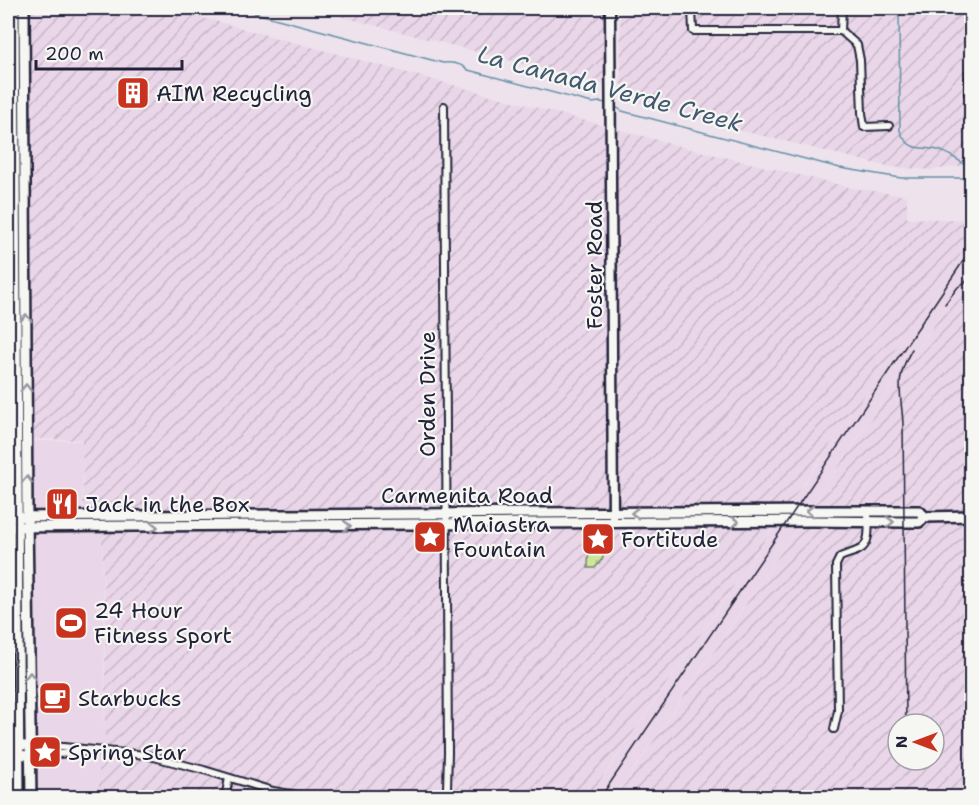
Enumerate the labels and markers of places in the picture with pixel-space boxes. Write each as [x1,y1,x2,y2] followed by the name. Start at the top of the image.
[115,75,151,111] building icon: AIM Recycling
[156,79,312,108] place label: AIM Recycling
[44,486,80,522] restaurant icon: Jack in the Box
[85,490,249,519] place label: Jack in the Box
[453,510,550,564] place label: Maiastra Fountain
[412,519,448,555] place icon: Maiastra Fountain
[580,521,616,557] place icon: Fortitude
[621,525,718,554] place label: Fortitude
[94,596,232,650] place label: 24 Hour Fitness Sport
[53,605,89,641] sports icon: 24 Hour Fitness Sport
[37,680,73,716] cafe icon: Starbucks
[78,684,182,713] place label: Starbucks
[27,734,63,770] place icon: Spring Star
[68,738,187,767] place label: Spring Star

